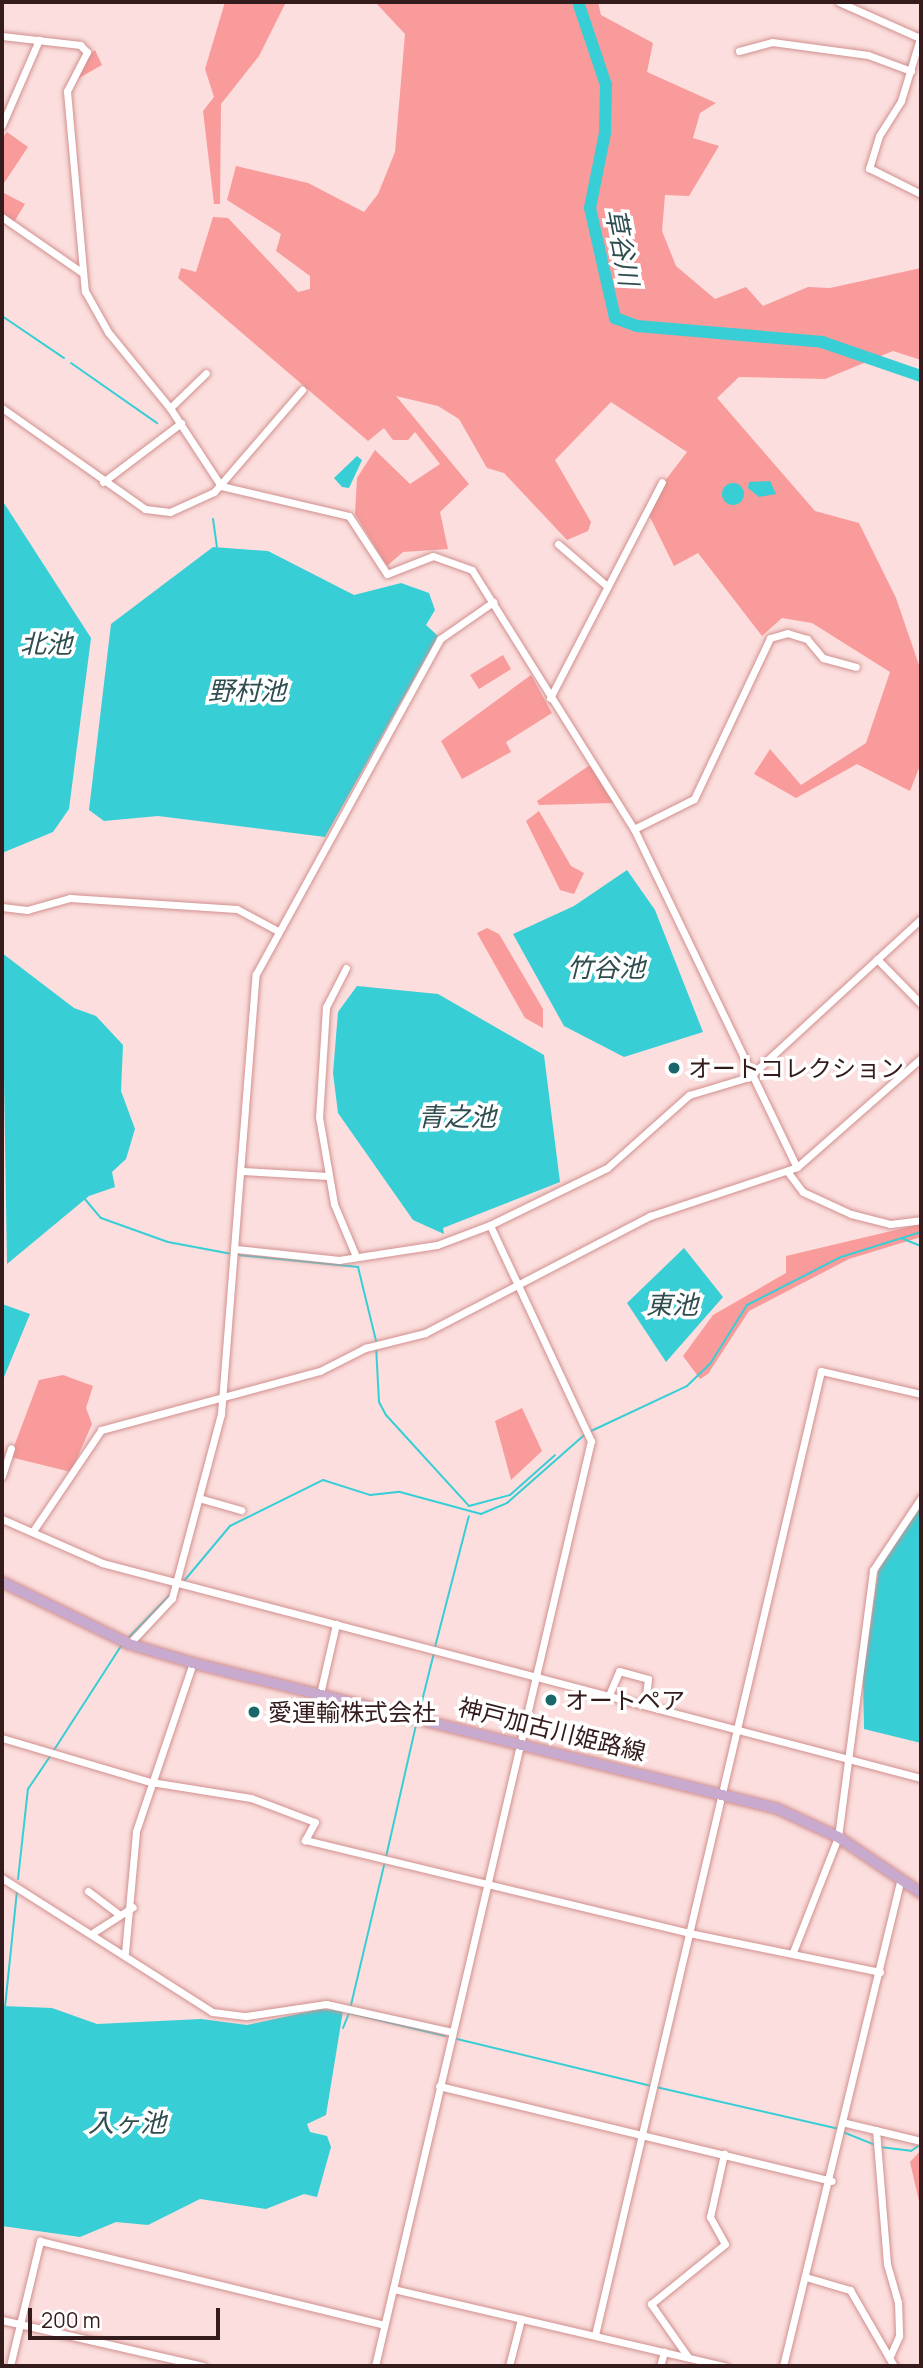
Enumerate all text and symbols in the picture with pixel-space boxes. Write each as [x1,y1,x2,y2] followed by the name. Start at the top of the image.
[599,206,645,288] water label: 草谷川
[20,628,72,660] water label: 北池
[208,675,286,707] water label: 野村池
[567,952,645,984] water label: 竹谷池
[688,1054,904,1082] place label: オートコレクション
[666,1060,682,1076] marker: オートコレクション
[418,1101,496,1133] water label: 青之池
[646,1289,698,1321] water label: 東池
[565,1686,685,1714] place label: オートペア
[455,1692,649,1766] street label: 神戸加古川姫路線
[543,1692,559,1708] marker: オートペア
[268,1698,436,1726] place label: 愛運輸株式会社
[246,1704,262,1720] marker: 愛運輸株式会社
[88,2107,166,2139] water label: 入ヶ池
[32,2294,224,2338] scale bar
[41,2306,101,2334] text: 200 m

